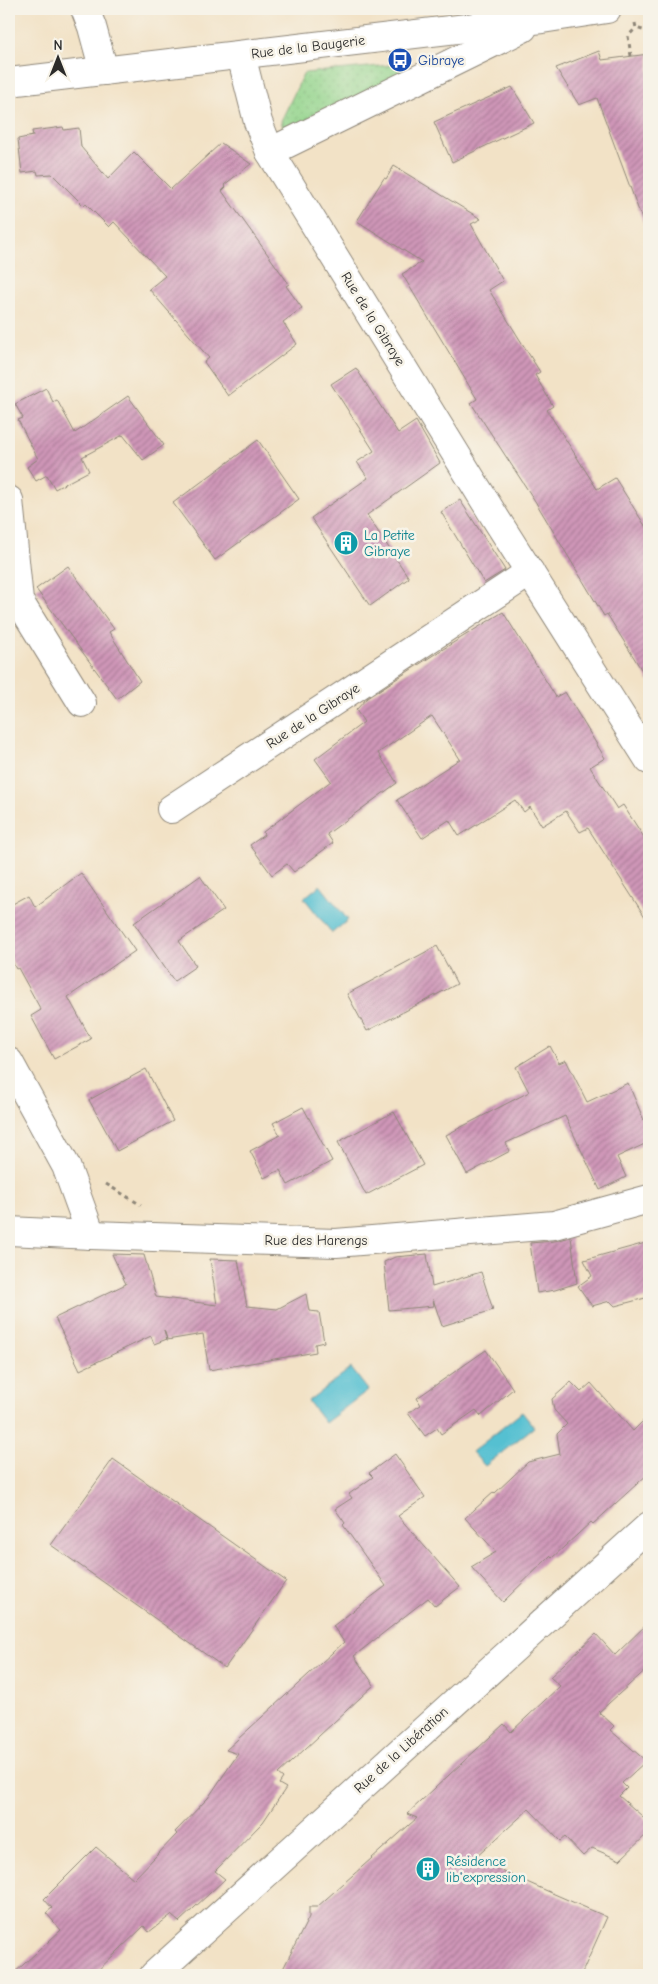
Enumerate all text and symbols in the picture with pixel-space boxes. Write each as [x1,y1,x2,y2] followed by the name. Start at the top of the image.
[32,32,82,82] north arrow
[250,32,366,62] street label: Rue de la Baugerie
[53,37,63,54] text: N
[387,47,413,73] bus stop icon: Gibraye
[418,52,464,69] place label: Gibraye
[337,269,409,369] street label: Rue de la Gibraye
[364,527,415,560] place label: La Petite Gibraye
[333,530,359,556] building icon: La Petite Gibraye
[263,680,363,752] street label: Rue de la Gibraye
[265,1232,368,1249] street label: Rue des Harengs
[350,1703,452,1797] street label: Rue de la Libération
[446,1853,526,1886] place label: Résidence lib'expression
[415,1856,441,1882] building icon: Résidence lib'expression

